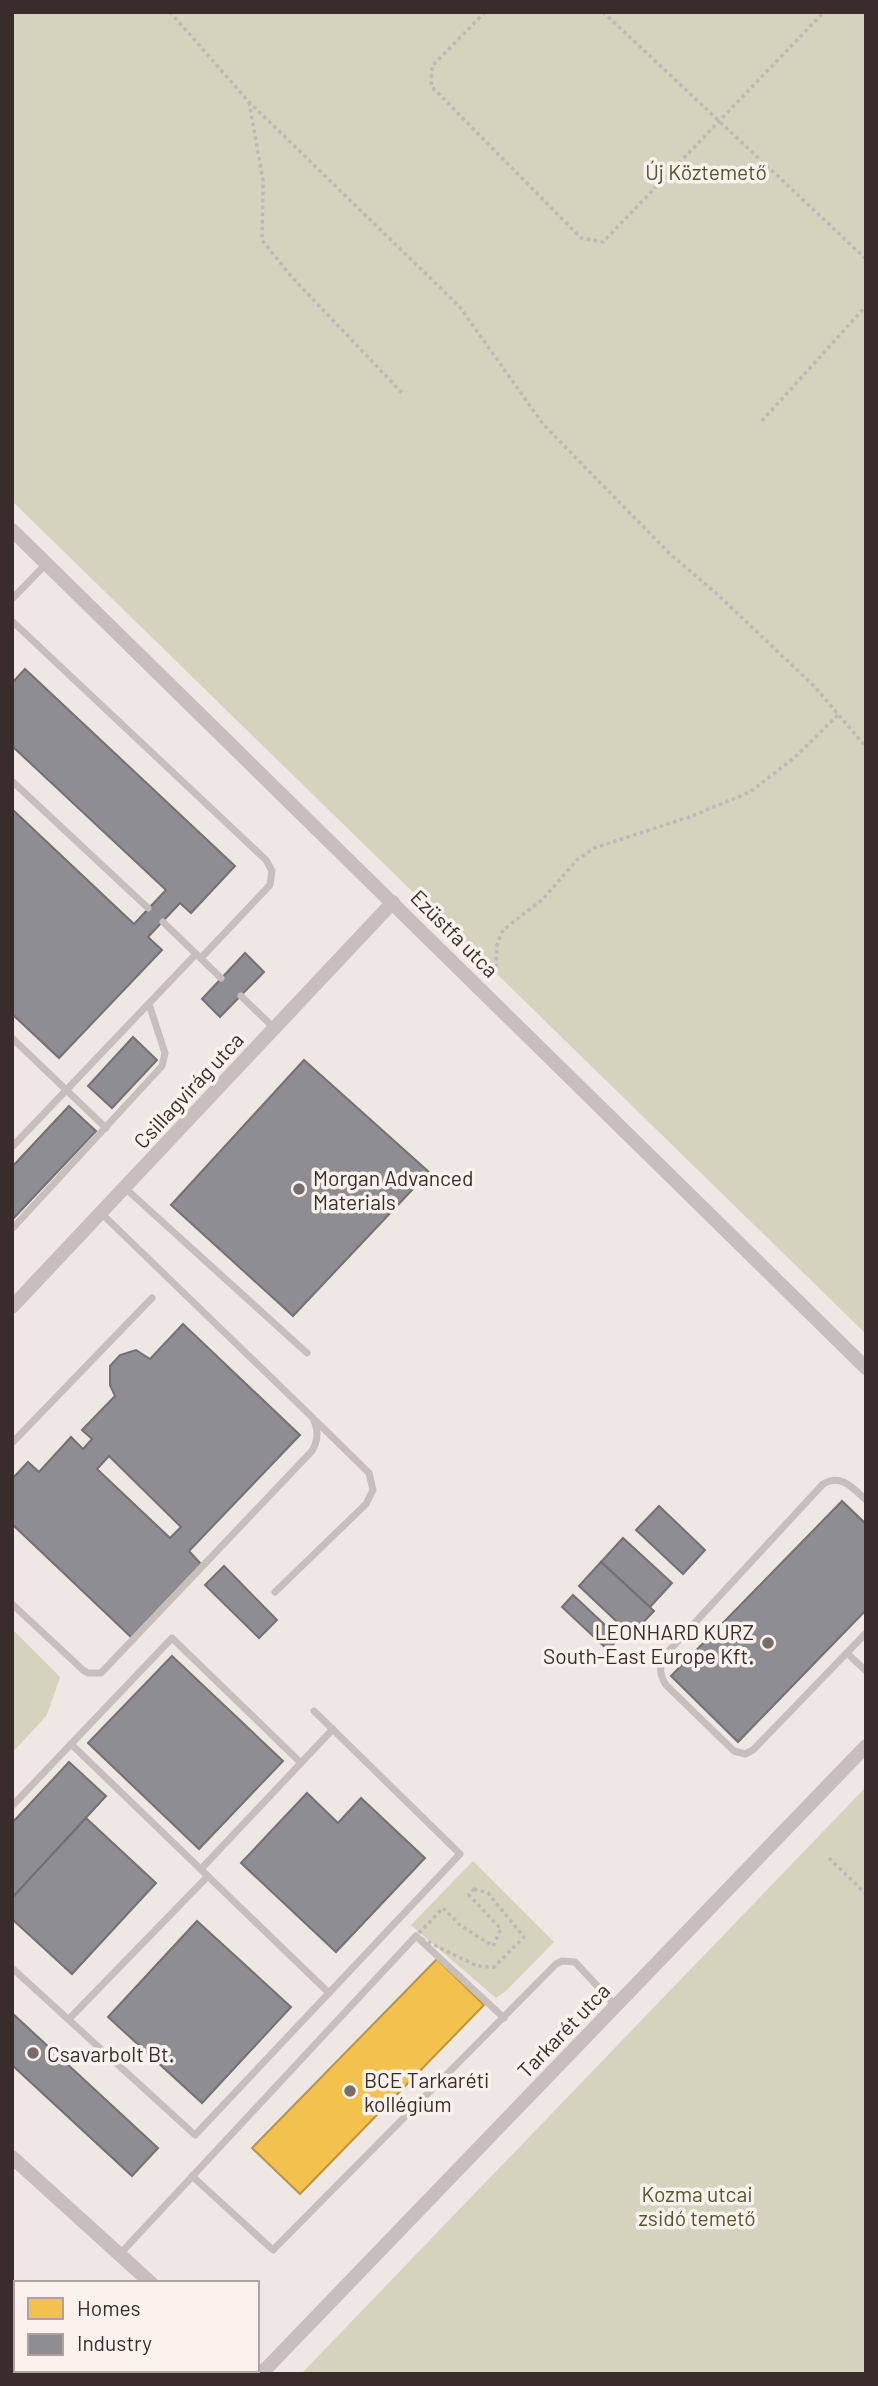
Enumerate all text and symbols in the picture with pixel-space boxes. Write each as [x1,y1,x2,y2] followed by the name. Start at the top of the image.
[645,159,767,184] park label: Új Köztemető
[406,884,504,982] street label: Ezüstfa utca
[128,1027,248,1153] street label: Csillagvirág utca
[313,1165,473,1214] place label: Morgan Advanced Materials
[291,1181,307,1197] marker: Morgan Advanced Materials
[543,1619,754,1668] place label: LEONHARD KURZ South-East Europe Kft.
[760,1635,776,1651] marker: LEONHARD KURZ South-East Europe Kft.
[512,1978,614,2082] street label: Tarkarét utca
[47,2041,174,2066] place label: Csavarbolt Bt.
[25,2045,41,2061] marker: Csavarbolt Bt.
[364,2067,489,2116] place label: BCE Tarkaréti kollégium
[342,2083,358,2099] marker: BCE Tarkaréti kollégium
[638,2181,756,2230] park label: Kozma utcai zsidó temető
[14,2281,259,2372] legend
[77,2295,141,2320] text: Homes
[77,2330,152,2355] text: Industry

